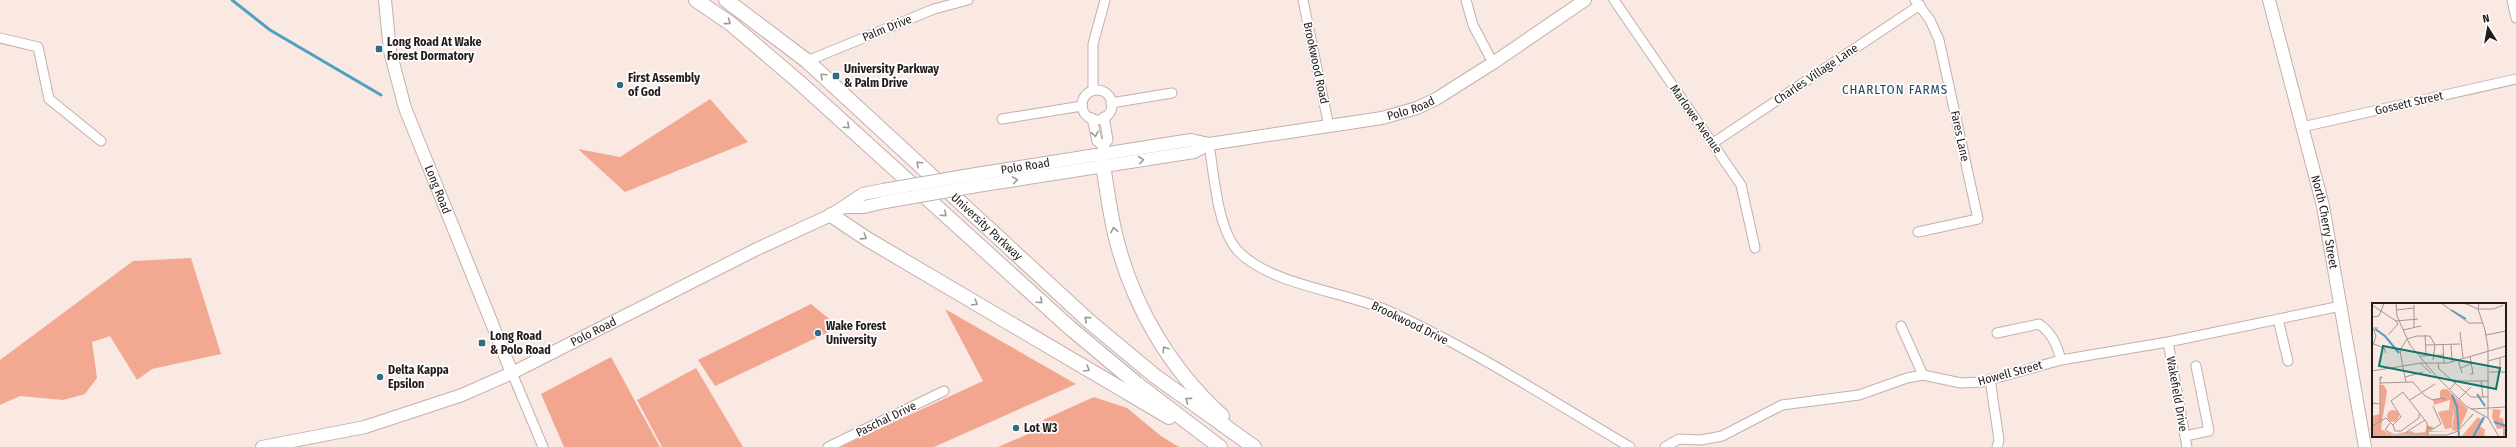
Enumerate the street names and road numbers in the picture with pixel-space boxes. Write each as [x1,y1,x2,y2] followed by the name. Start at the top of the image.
[860,12,914,44] street label: Palm Drive
[1300,21,1332,105] street label: Brookwood Road
[1771,41,1861,107] street label: Charles Village Lane
[1667,82,1725,156] street label: Marlowe Avenue
[2374,88,2444,118] street label: Gossett Street
[1386,94,1437,123] street label: Polo Road
[1948,109,1972,163] street label: Fares Lane
[1000,155,1051,177] street label: Polo Road
[422,163,454,216] street label: Long Road
[2308,174,2341,270] street label: North Cherry Street
[948,190,1026,264] street label: University Parkway
[1369,298,1451,348] street label: Brookwood Drive
[568,314,619,349] street label: Polo Road
[2164,355,2190,433] street label: Wakefield Drive
[1976,358,2044,388] street label: Howell Street
[854,398,918,440] street label: Paschal Drive

